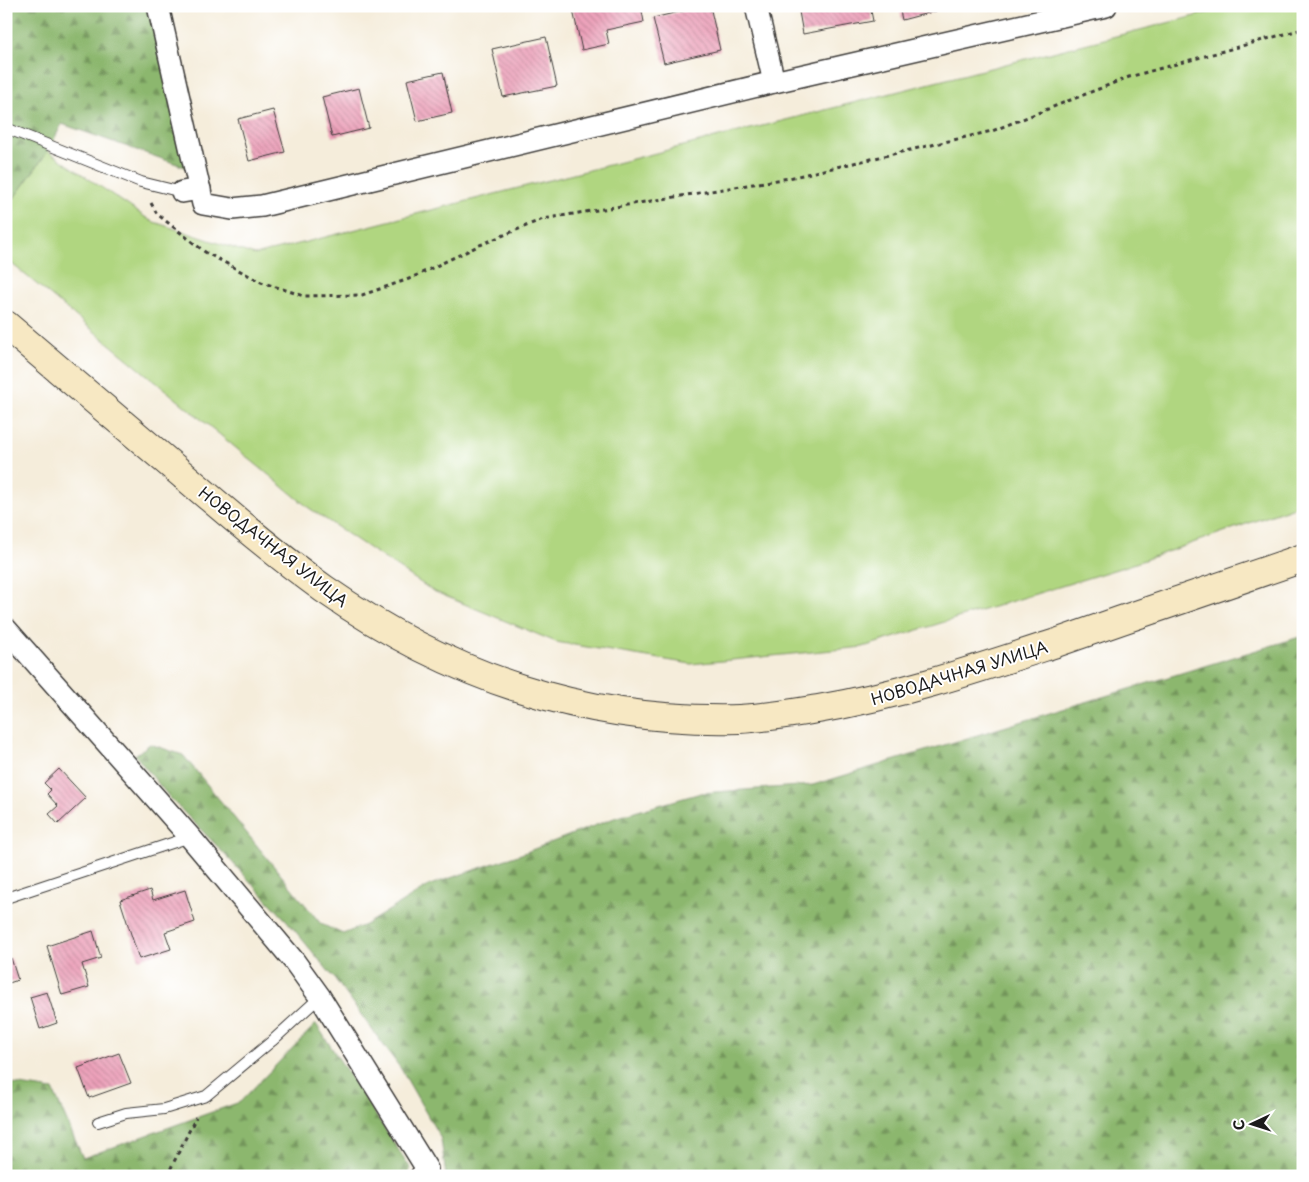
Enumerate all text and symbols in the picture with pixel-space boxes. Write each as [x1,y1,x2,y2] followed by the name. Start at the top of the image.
[194,480,354,612] street label: НОВОДАЧНАЯ УЛИЦА
[868,634,1050,710] street label: НОВОДАЧНАЯ УЛИЦА
[1226,1100,1276,1150] north arrow
[1228,1119,1249,1131] text: С

